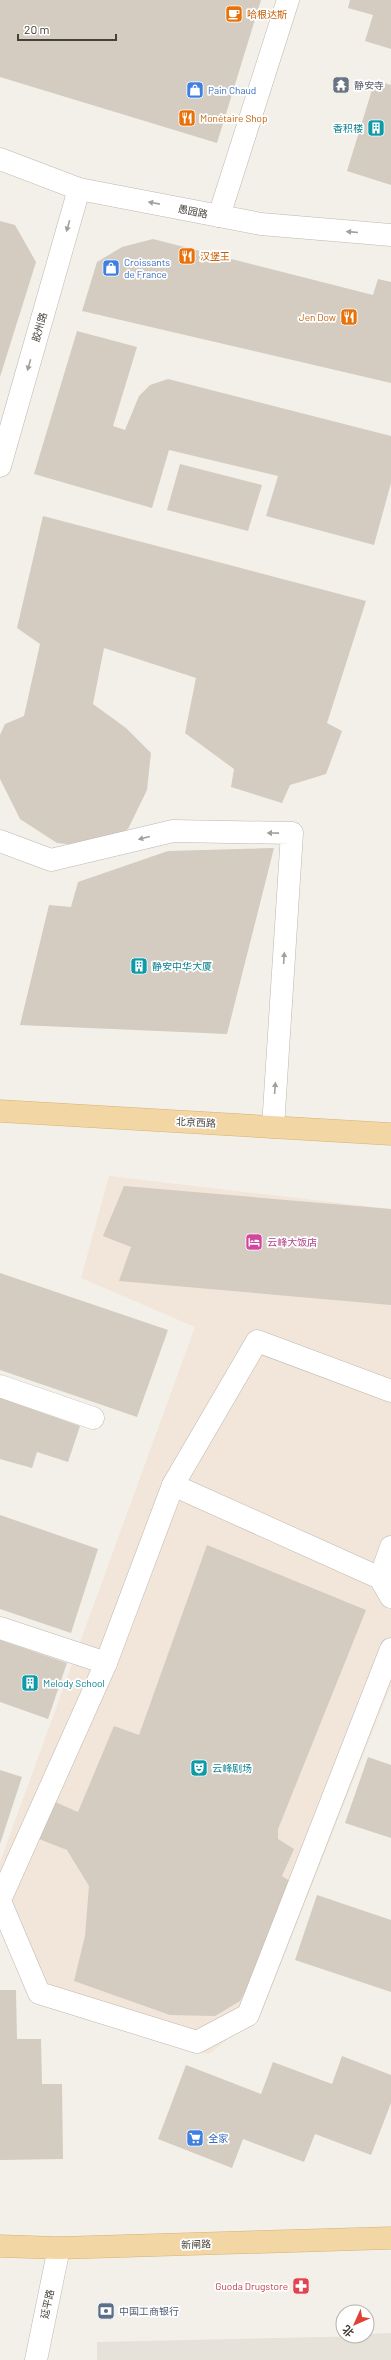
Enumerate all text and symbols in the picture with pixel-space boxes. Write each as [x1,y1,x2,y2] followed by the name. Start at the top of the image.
[224,4,244,24] cafe icon: 哈根达斯
[247,8,287,20] place label: 哈根达斯
[18,16,116,42] scale bar
[24,22,50,36] text: 20 m
[331,75,351,95] temple icon: 静安寺
[354,79,384,91] place label: 静安寺
[185,80,205,100] shop icon: Pain Chaud
[208,84,256,96] place label: Pain Chaud
[177,108,197,128] restaurant icon: Monétaire Shop
[200,112,268,124] place label: Monétaire Shop
[366,118,386,138] building icon: 香积楼
[333,122,363,134] place label: 香积楼
[148,200,161,206] one-way arrow
[177,202,209,220] street label: 愚园路
[65,220,71,232] one-way arrow
[346,229,358,235] one-way arrow
[177,246,197,266] restaurant icon: 汉堡王
[200,250,230,262] place label: 汉堡王
[124,256,170,280] place label: Croissants de France
[101,258,121,278] shop icon: Croissants de France
[339,307,359,327] restaurant icon: Jen Dow
[29,311,49,343] street label: 胶州路
[299,311,336,323] place label: Jen Dow
[26,359,32,371] one-way arrow
[266,830,279,836] one-way arrow
[138,835,150,841] one-way arrow
[280,952,287,964] one-way arrow
[129,956,149,976] building icon: 静安中华大厦
[152,960,212,972] place label: 静安中华大厦
[272,1082,279,1094] one-way arrow
[176,1115,216,1129] street label: 北京西路
[244,1232,264,1252] hotel icon: 云峰大饭店
[267,1236,317,1248] place label: 云峰大饭店
[20,1673,40,1693] building icon: Melody School
[43,1677,105,1689] place label: Melody School
[189,1758,209,1778] theatre icon: 云峰剧场
[212,1762,252,1774] place label: 云峰剧场
[185,2128,205,2148] supermarket icon: 全家
[208,2132,229,2144] place label: 全家
[181,2237,211,2251] street label: 新闸路
[291,2276,311,2296] pharmacy icon: Guoda Drugstore
[215,2280,288,2292] place label: Guoda Drugstore
[38,2288,56,2320] street label: 延平路
[96,2301,116,2321] bank icon: 中国工商银行
[335,2304,375,2344] north arrow
[119,2305,179,2317] place label: 中国工商银行
[339,2323,356,2340] text: 北

